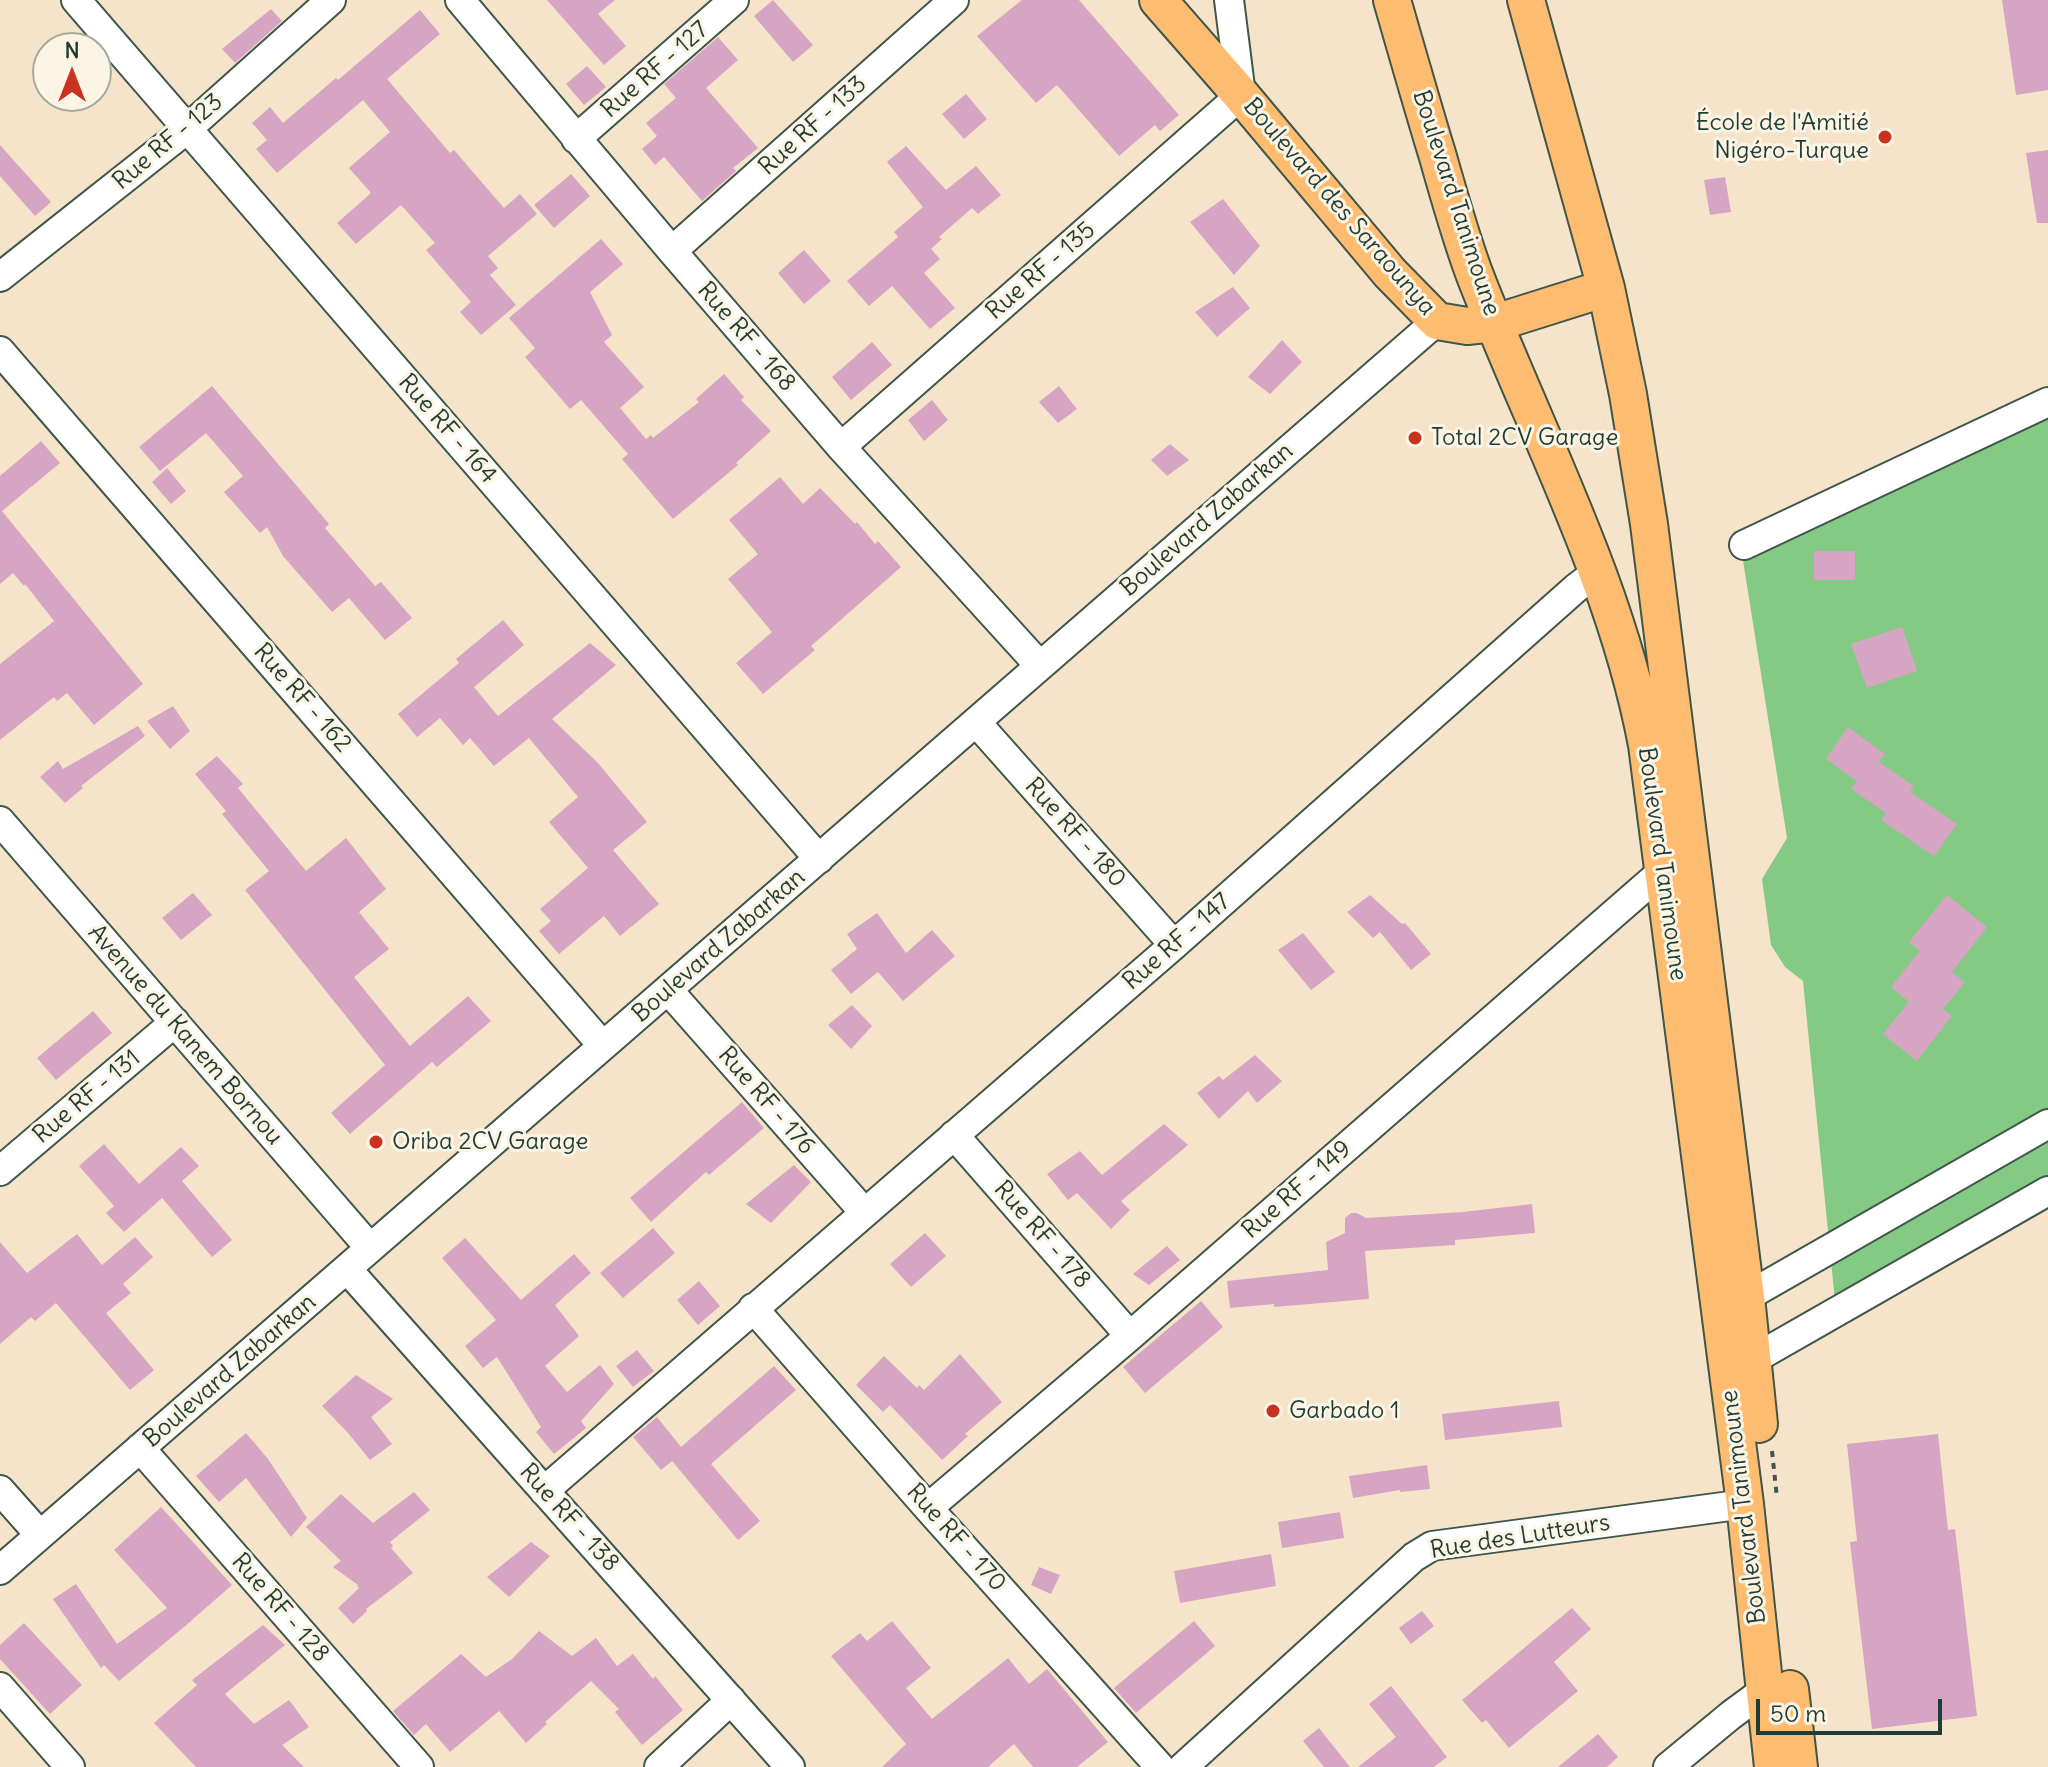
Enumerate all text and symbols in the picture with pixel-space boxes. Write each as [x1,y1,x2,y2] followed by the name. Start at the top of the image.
[595,16,715,124] street label: Rue RF - 127
[32,32,112,112] north arrow
[64,36,80,64] text: N
[753,70,873,182] street label: Rue RF - 133
[1406,87,1506,319] street label: Boulevard Tanimoune
[107,88,229,196] street label: Rue RF - 123
[1237,92,1441,322] street label: Boulevard des Saraounya
[1696,109,1869,165] place label: École de l'Amitié Nigéro-Turque
[1876,128,1894,146] marker: École de l'Amitié Nigéro-Turque
[981,216,1101,326] street label: Rue RF - 135
[691,276,801,398] street label: Rue RF - 168
[392,368,502,490] street label: Rue RF - 164
[1431,424,1618,452] place label: Total 2CV Garage
[1406,429,1424,447] marker: Total 2CV Garage
[1115,437,1299,603] street label: Boulevard Zabarkan
[247,638,357,758] street label: Rue RF - 162
[1631,745,1693,983] street label: Boulevard Tanimoune
[1018,772,1132,894] street label: Rue RF - 180
[627,863,811,1029] street label: Boulevard Zabarkan
[1117,887,1237,997] street label: Rue RF - 147
[82,919,288,1151] street label: Avenue du Kanem Bornou
[711,1041,821,1161] street label: Rue RF - 176
[28,1044,146,1150] street label: Rue RF - 131
[392,1128,589,1156] place label: Oriba 2CV Garage
[367,1133,385,1151] marker: Oriba 2CV Garage
[1236,1135,1358,1245] street label: Rue RF - 149
[987,1175,1097,1295] street label: Rue RF - 178
[138,1288,322,1454] street label: Boulevard Zabarkan
[1715,1388,1773,1626] street label: Boulevard Tanimoune
[1289,1397,1400,1425] place label: Garbado 1
[1264,1402,1282,1420] marker: Garbado 1
[513,1458,625,1578] street label: Rue RF - 138
[900,1478,1012,1598] street label: Rue RF - 170
[1428,1509,1612,1565] street label: Rue des Lutteurs
[225,1548,335,1668] street label: Rue RF - 128
[1760,1683,1946,1733] scale bar
[1770,1698,1826,1728] text: 50 m

